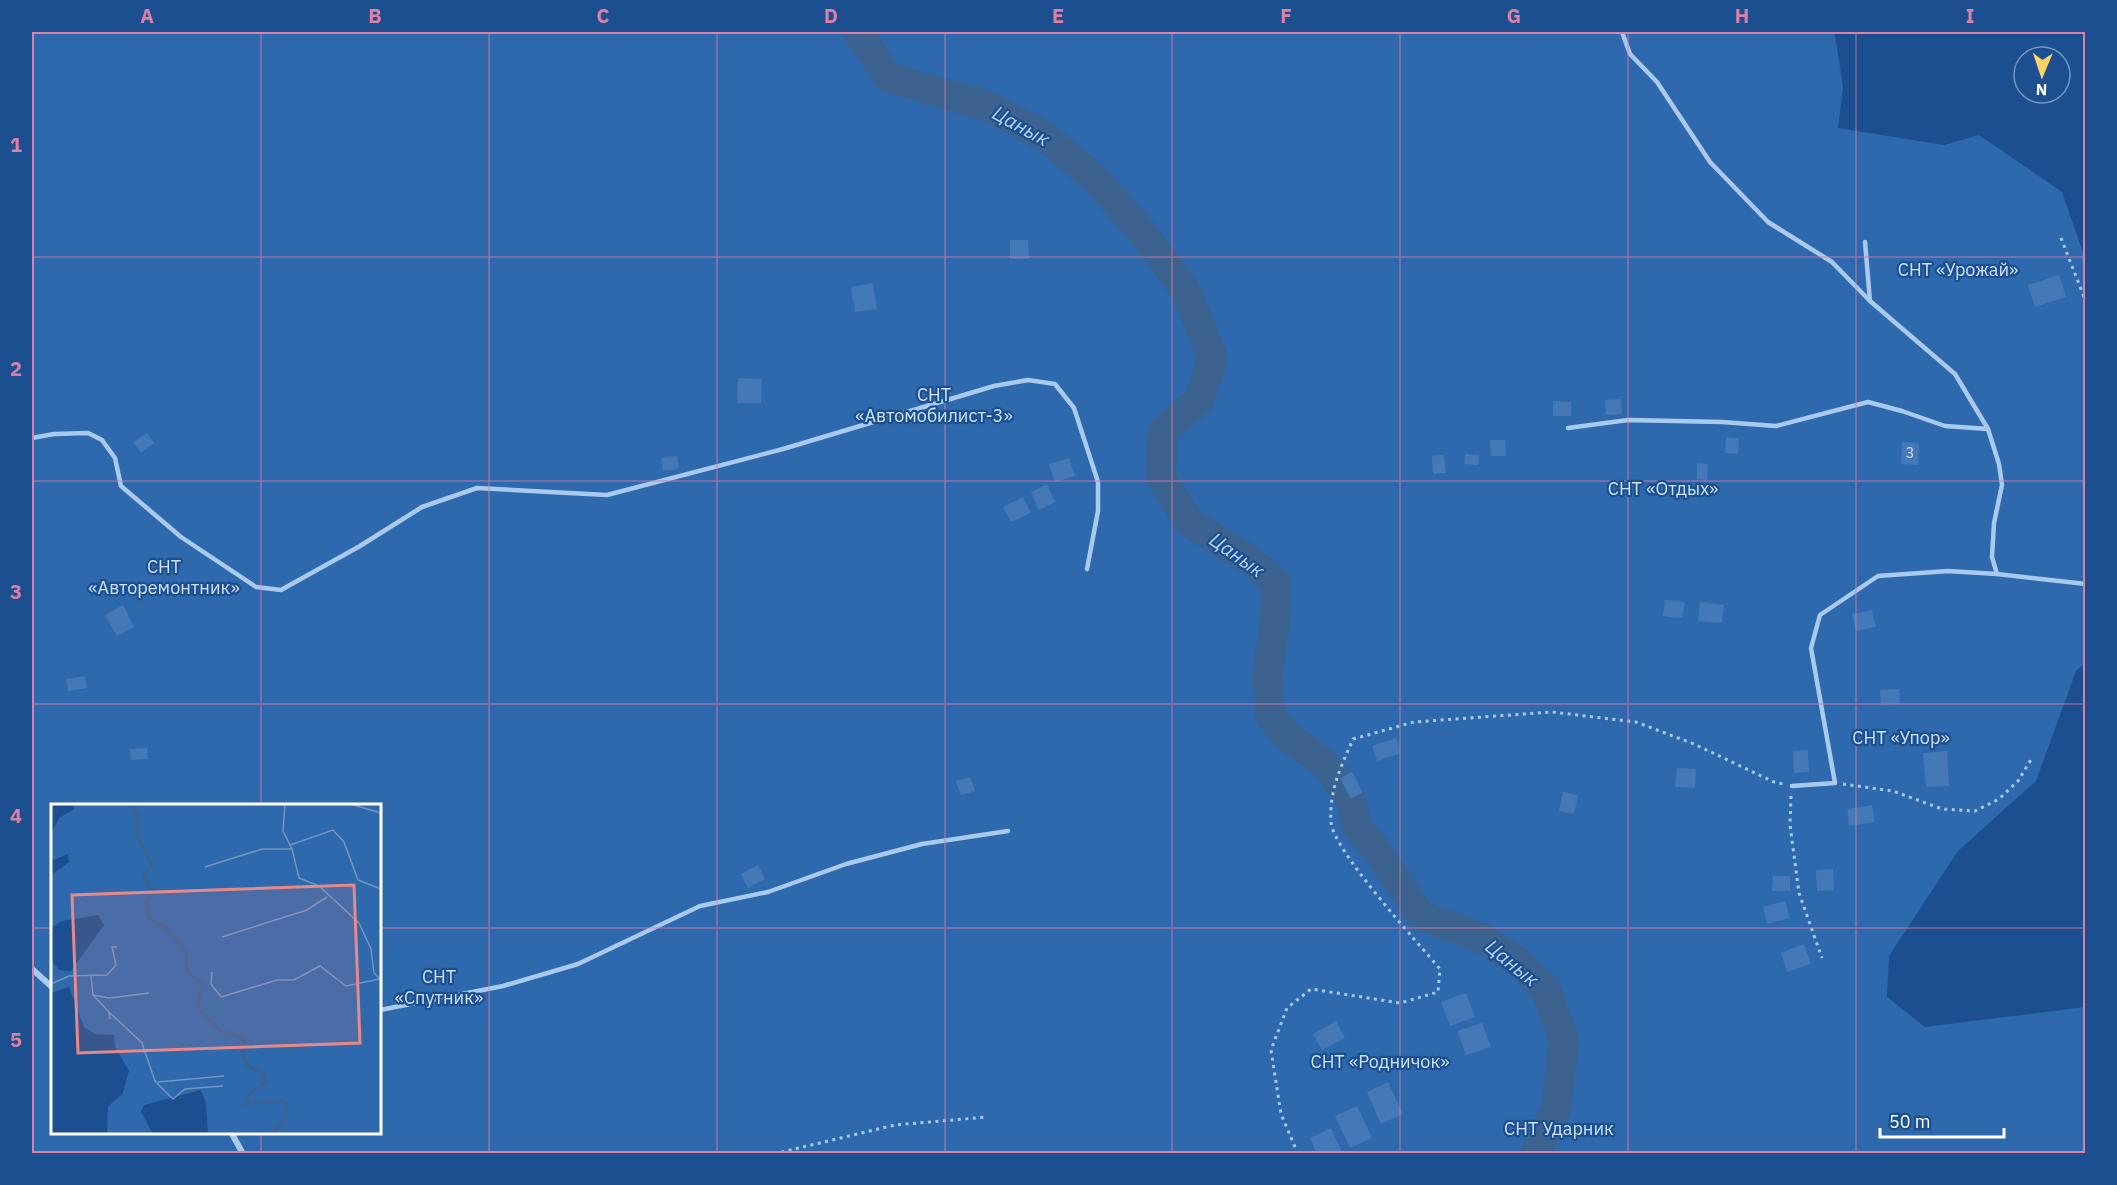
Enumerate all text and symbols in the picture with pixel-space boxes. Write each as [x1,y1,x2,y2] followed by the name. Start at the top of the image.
[140,2,154,29] text: A
[368,2,382,29] text: B
[596,2,610,29] text: C
[824,2,838,29] text: D
[1052,2,1064,29] text: E
[1280,2,1292,29] text: F
[1507,2,1521,29] text: G
[1735,2,1749,29] text: H
[1966,2,1974,29] text: I
[2012,45,2072,105] north arrow
[2035,80,2048,100] text: N
[988,99,1055,152] water label: Цанык
[10,131,22,158] text: 1
[1898,258,2018,281] park label: СНТ «Урожай»
[10,355,22,382] text: 2
[855,383,1013,427] park label: СНТ «Автомобилист-3»
[1905,443,1915,462] house number: 3
[1608,477,1718,500] park label: СНТ «Отдых»
[1204,526,1270,583] water label: Цанык
[88,555,240,599] park label: СНТ «Авторемонтник»
[10,578,22,605] text: 3
[1852,726,1950,749] park label: СНТ «Упор»
[10,802,22,829] text: 4
[51,804,381,1134] inset map
[1480,933,1545,993] water label: Цанык
[395,965,483,1009] park label: СНТ «Спутник»
[10,1026,22,1053] text: 5
[1310,1050,1450,1073] park label: СНТ «Родничок»
[1880,1101,2004,1139] scale bar
[1889,1110,1931,1133] text: 50 m
[1504,1117,1614,1140] park label: СНТ Ударник

